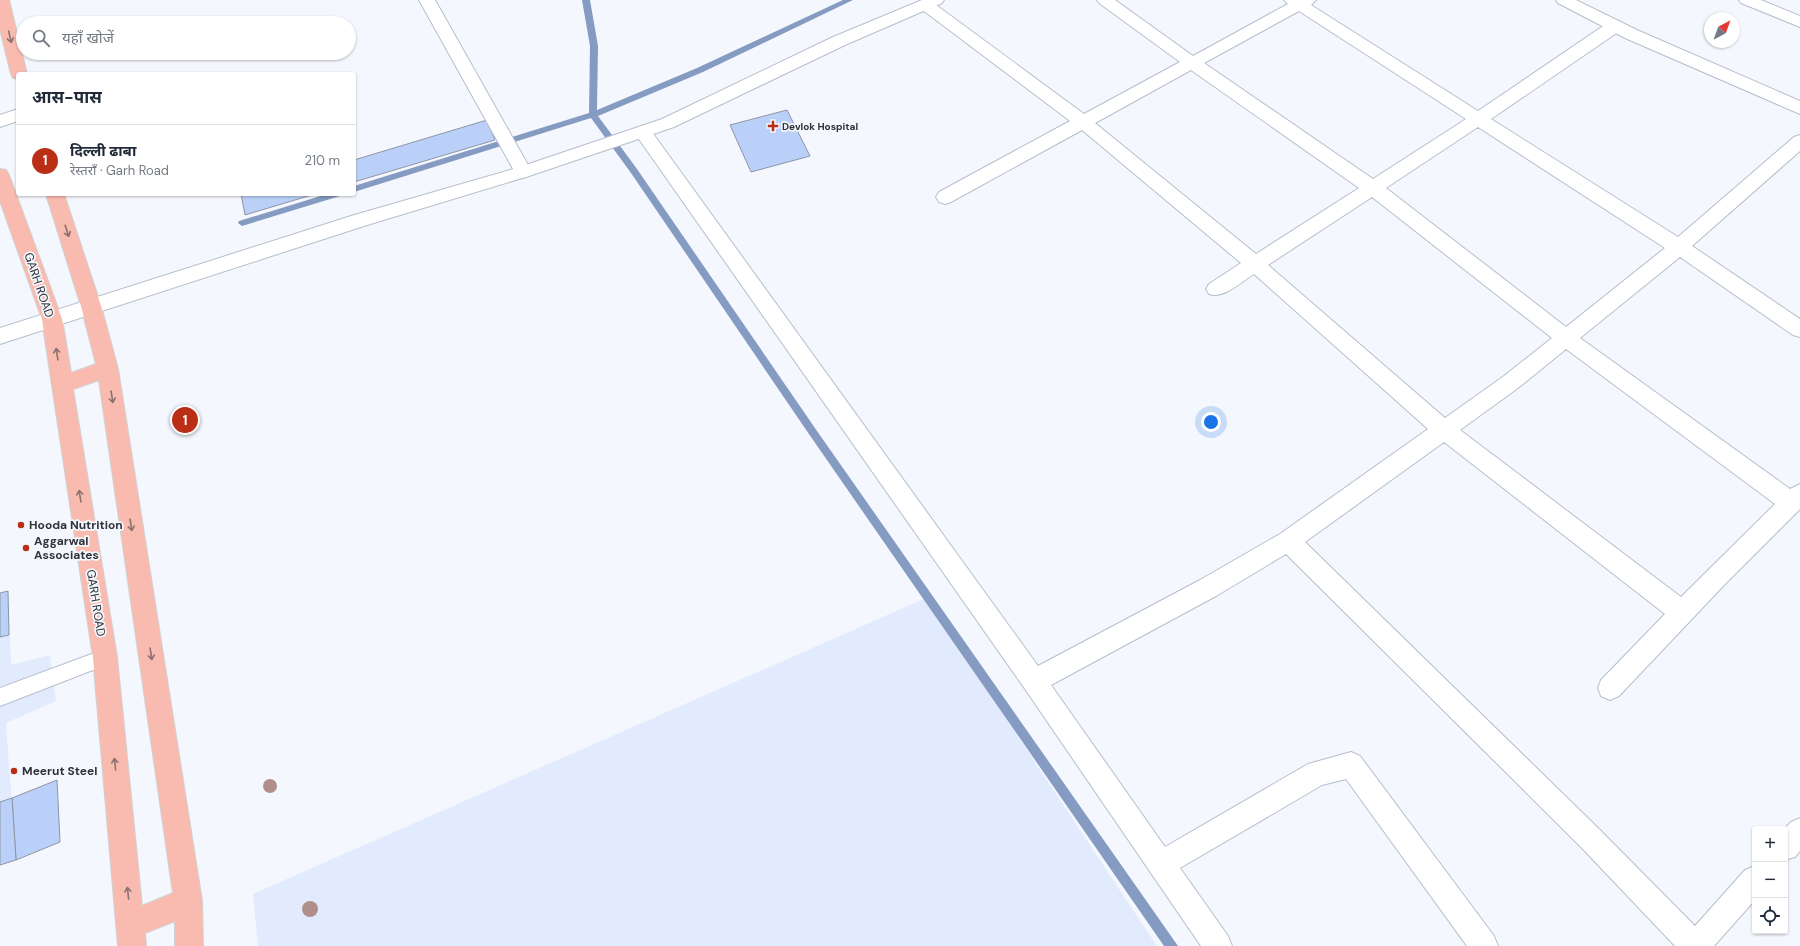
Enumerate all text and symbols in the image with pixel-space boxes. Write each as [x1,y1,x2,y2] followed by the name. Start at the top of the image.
[1704,12,1740,48] north arrow
[16,16,356,60] search box
[30,27,52,49] icon: search
[62,28,114,48] text: यहाँ खोजें
[7,30,14,43] one-way arrow
[32,86,102,108] text: आस-पास
[767,120,779,132] marker: Devlok Hospital
[782,120,858,133] place label: Devlok Hospital
[70,141,136,161] text: दिल्ली ढाबा
[43,152,47,169] text: 1
[305,152,340,169] text: 210 m
[70,162,169,179] text: रेस्तराँ · Garh Road
[63,225,71,237] one-way arrow
[20,250,58,320] street label: GARH ROAD
[53,348,61,361] one-way arrow
[108,390,116,403] one-way arrow
[172,405,198,435] pin: 1
[1201,412,1221,432] your location
[76,490,84,503] one-way arrow
[29,517,123,533] place label: Hooda Nutrition
[127,518,135,531] one-way arrow
[16,520,26,530] marker: Hooda Nutrition
[34,533,99,563] place label: Aggarwal Associates
[21,543,31,553] marker: Aggarwal Associates
[83,568,109,638] street label: GARH ROAD
[147,647,155,660] one-way arrow
[112,758,119,771] one-way arrow
[22,763,97,779] place label: Meerut Steel
[9,766,19,776] marker: Meerut Steel
[1752,826,1788,934] map controls
[1752,826,1788,862] button: +
[1752,862,1788,898] button: −
[124,887,132,900] one-way arrow
[1752,898,1788,934] button: locate

